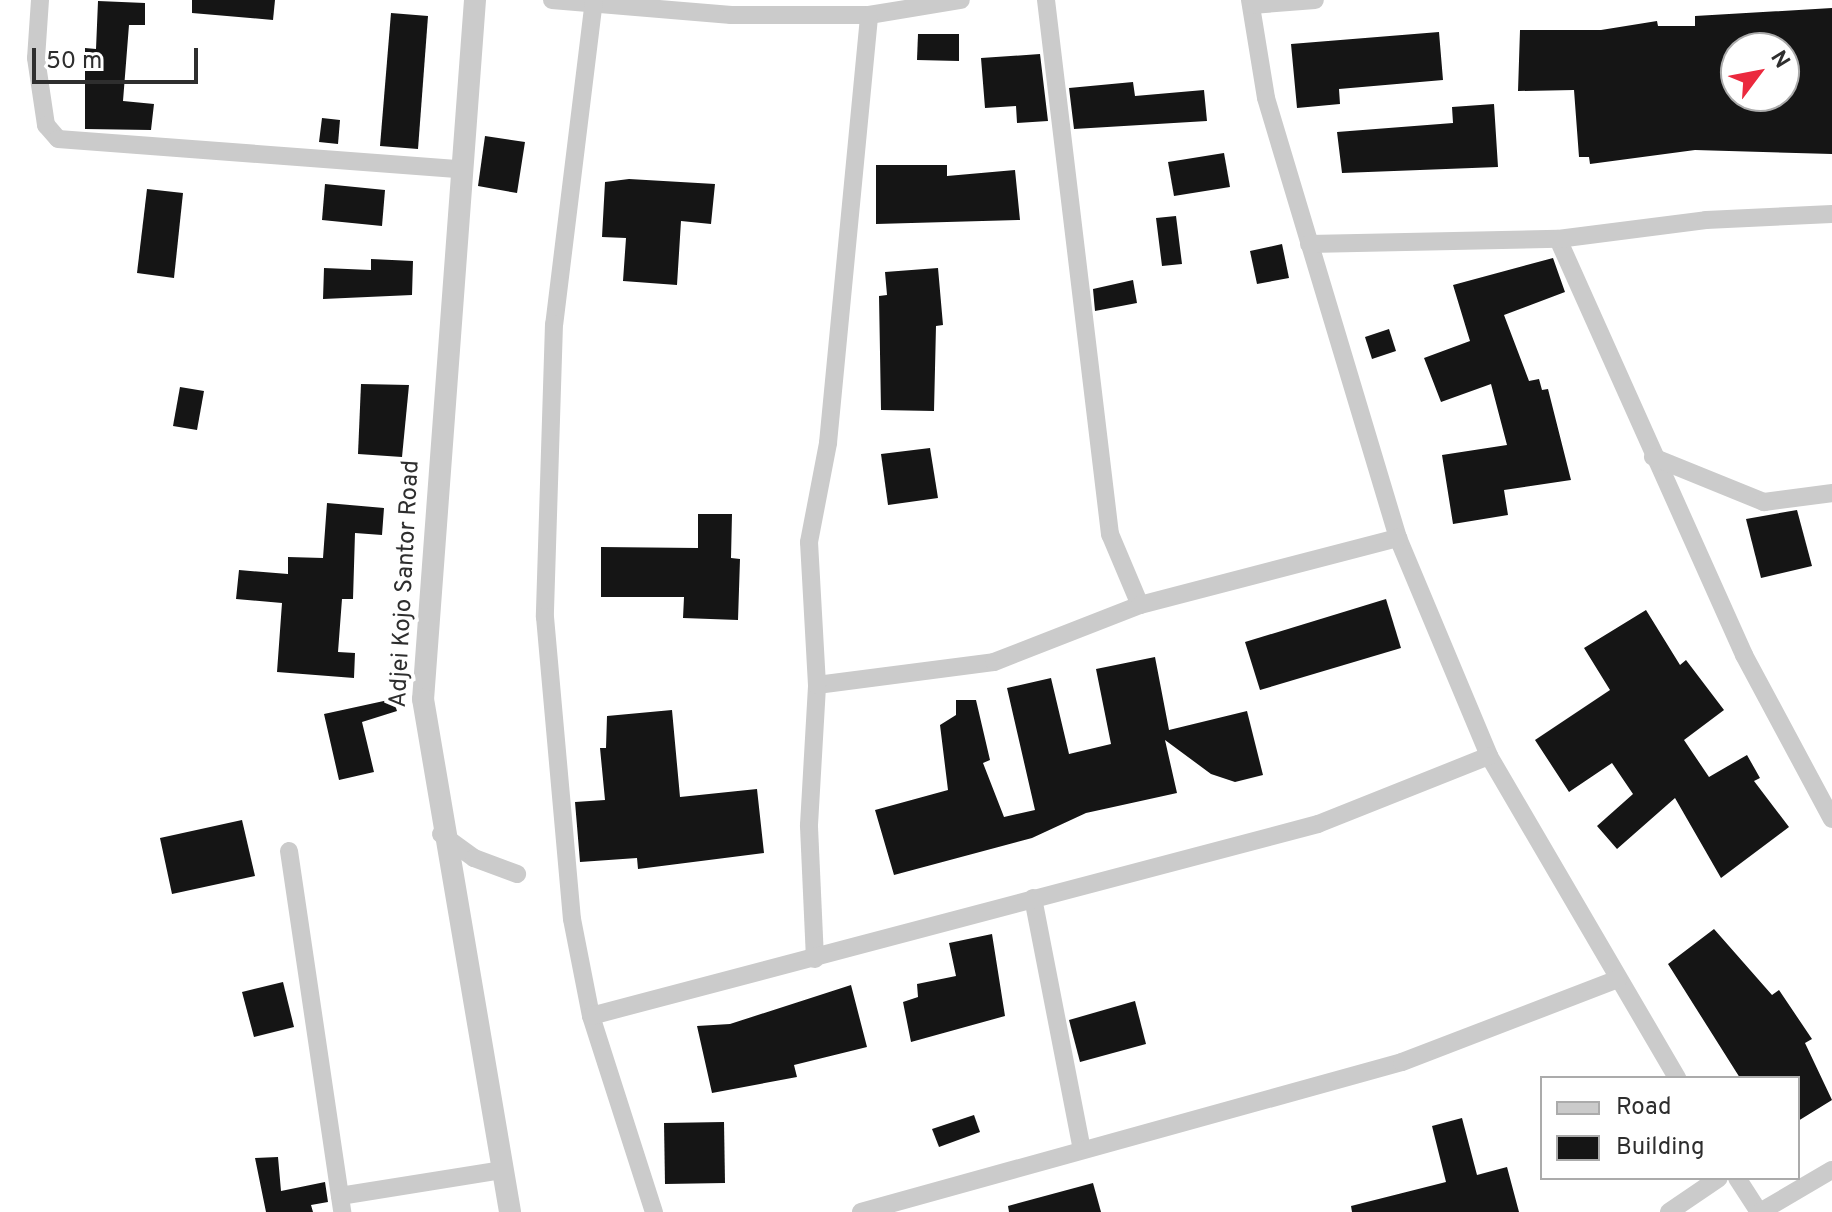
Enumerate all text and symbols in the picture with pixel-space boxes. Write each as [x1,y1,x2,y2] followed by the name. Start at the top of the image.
[36,32,202,82] scale bar
[1720,32,1800,112] north arrow
[1763,46,1795,74] text: N
[46,47,102,77] text: 50 m
[385,459,427,709] street label: Adjei Kojo Santor Road
[1540,1076,1800,1180] legend
[1616,1093,1672,1123] text: Road
[1616,1133,1705,1163] text: Building

